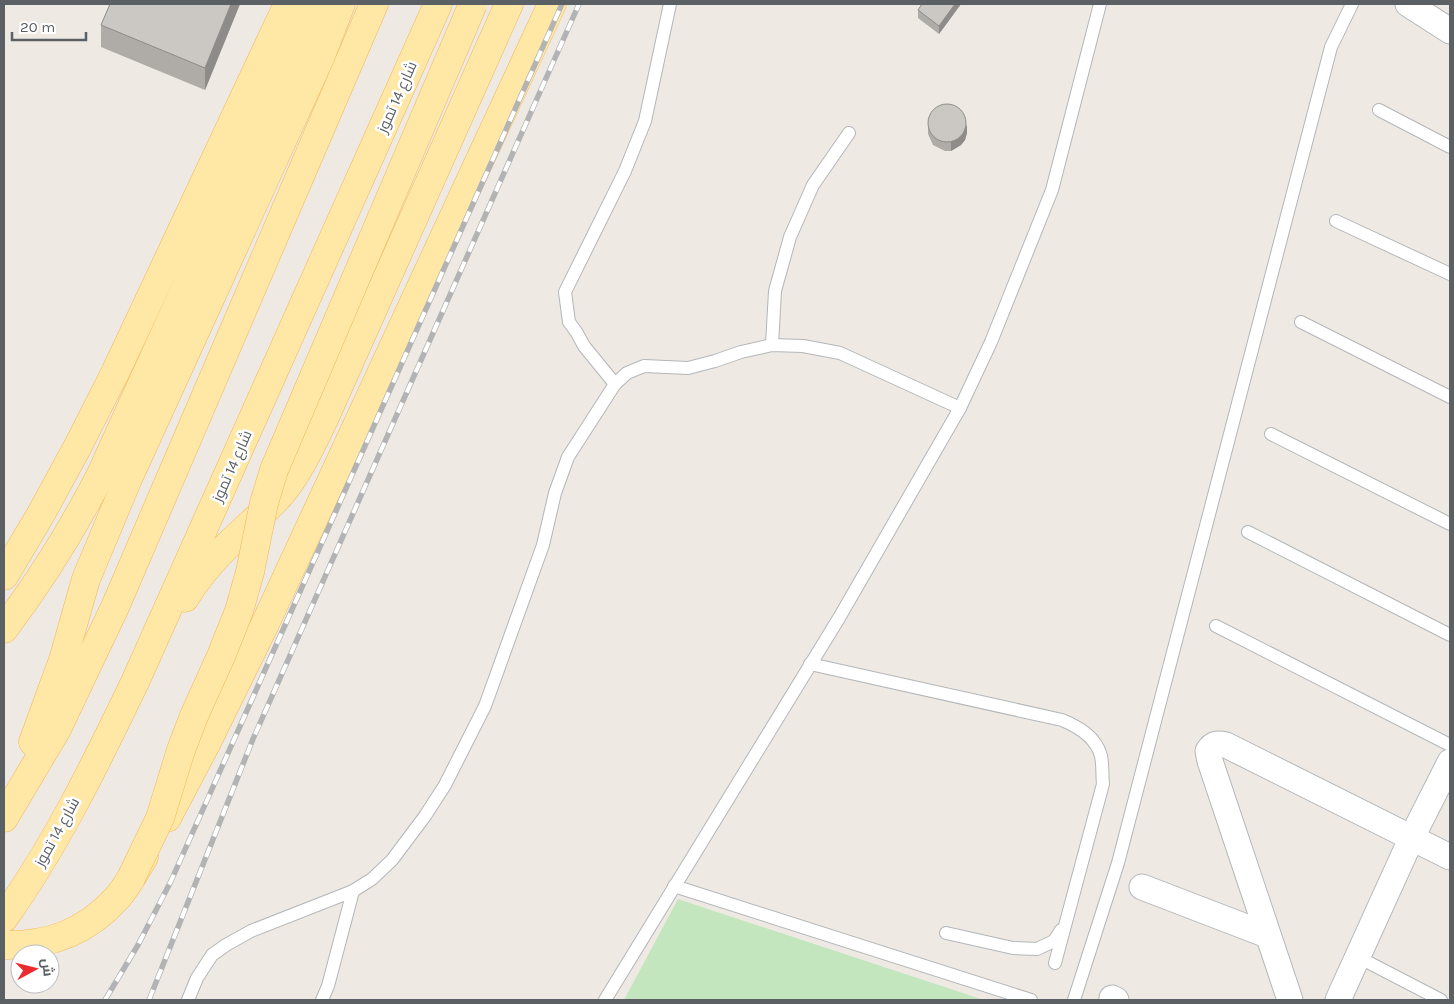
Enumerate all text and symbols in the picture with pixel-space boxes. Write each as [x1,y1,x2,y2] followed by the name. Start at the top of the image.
[12,10,86,42] scale bar
[20,18,55,36] text: 20 m
[373,58,423,137] street label: شارع 14 تموز
[208,427,258,506] street label: شارع 14 تموز
[30,794,85,872] street label: شارع 14 تموز
[10,944,60,994] north arrow
[38,958,57,977] text: ش

